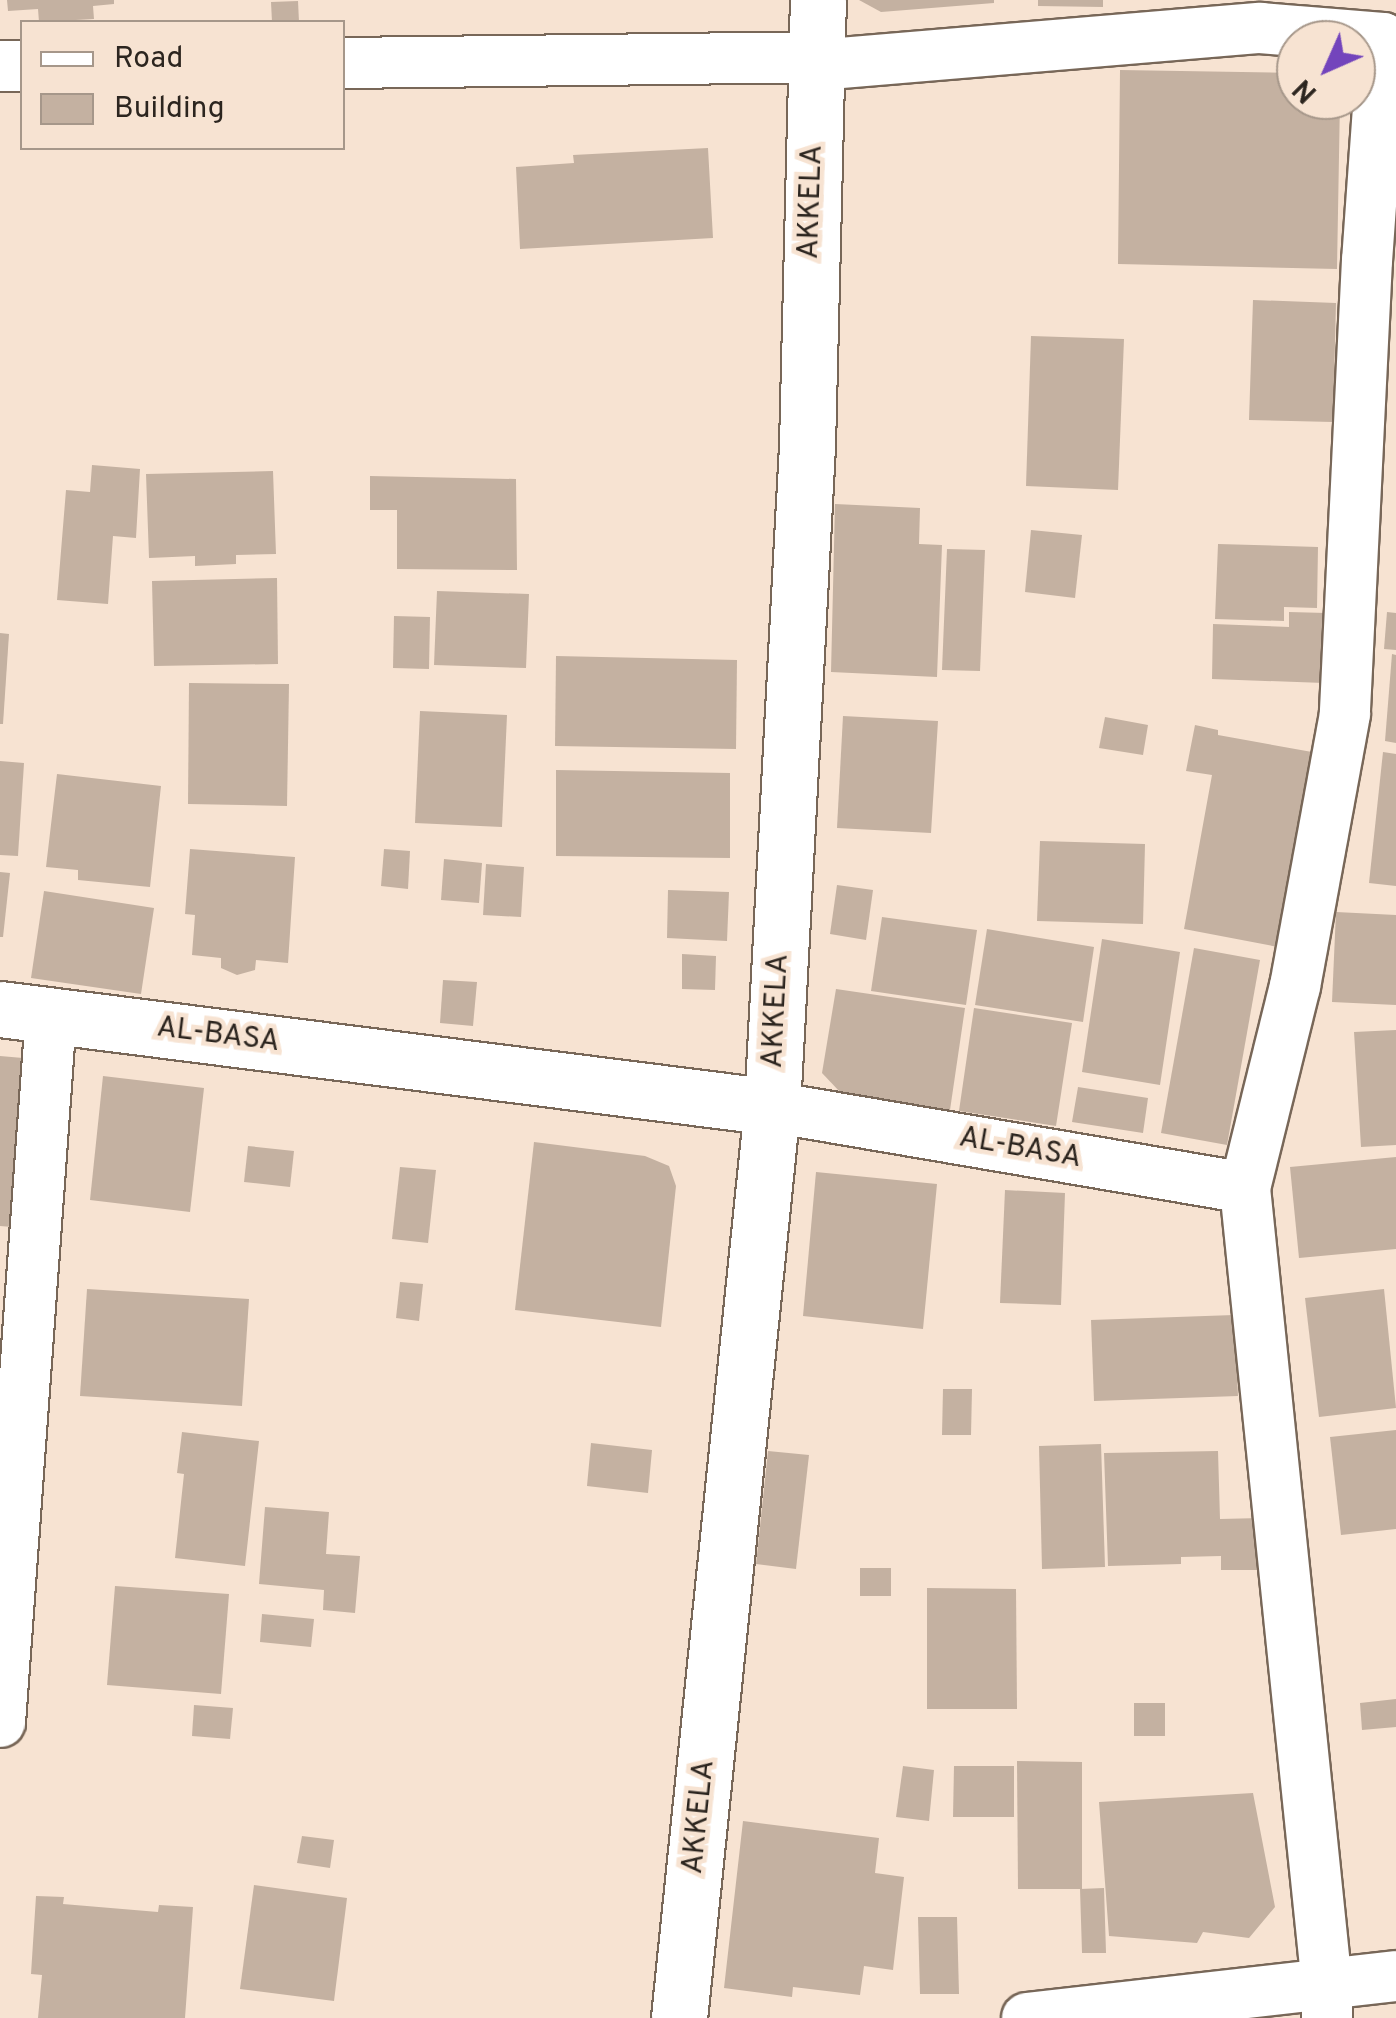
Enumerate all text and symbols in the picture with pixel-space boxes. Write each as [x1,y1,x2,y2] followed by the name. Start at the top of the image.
[20,20,345,150] legend
[1276,20,1376,120] north arrow
[114,41,183,78] text: Road
[1286,70,1326,110] text: N
[114,91,225,128] text: Building
[792,144,832,260] street label: AKKELA
[756,953,798,1069] street label: AKKELA
[154,1011,282,1061] street label: AL-BASA
[956,1121,1084,1177] street label: AL-BASA
[676,1758,724,1876] street label: AKKELA

